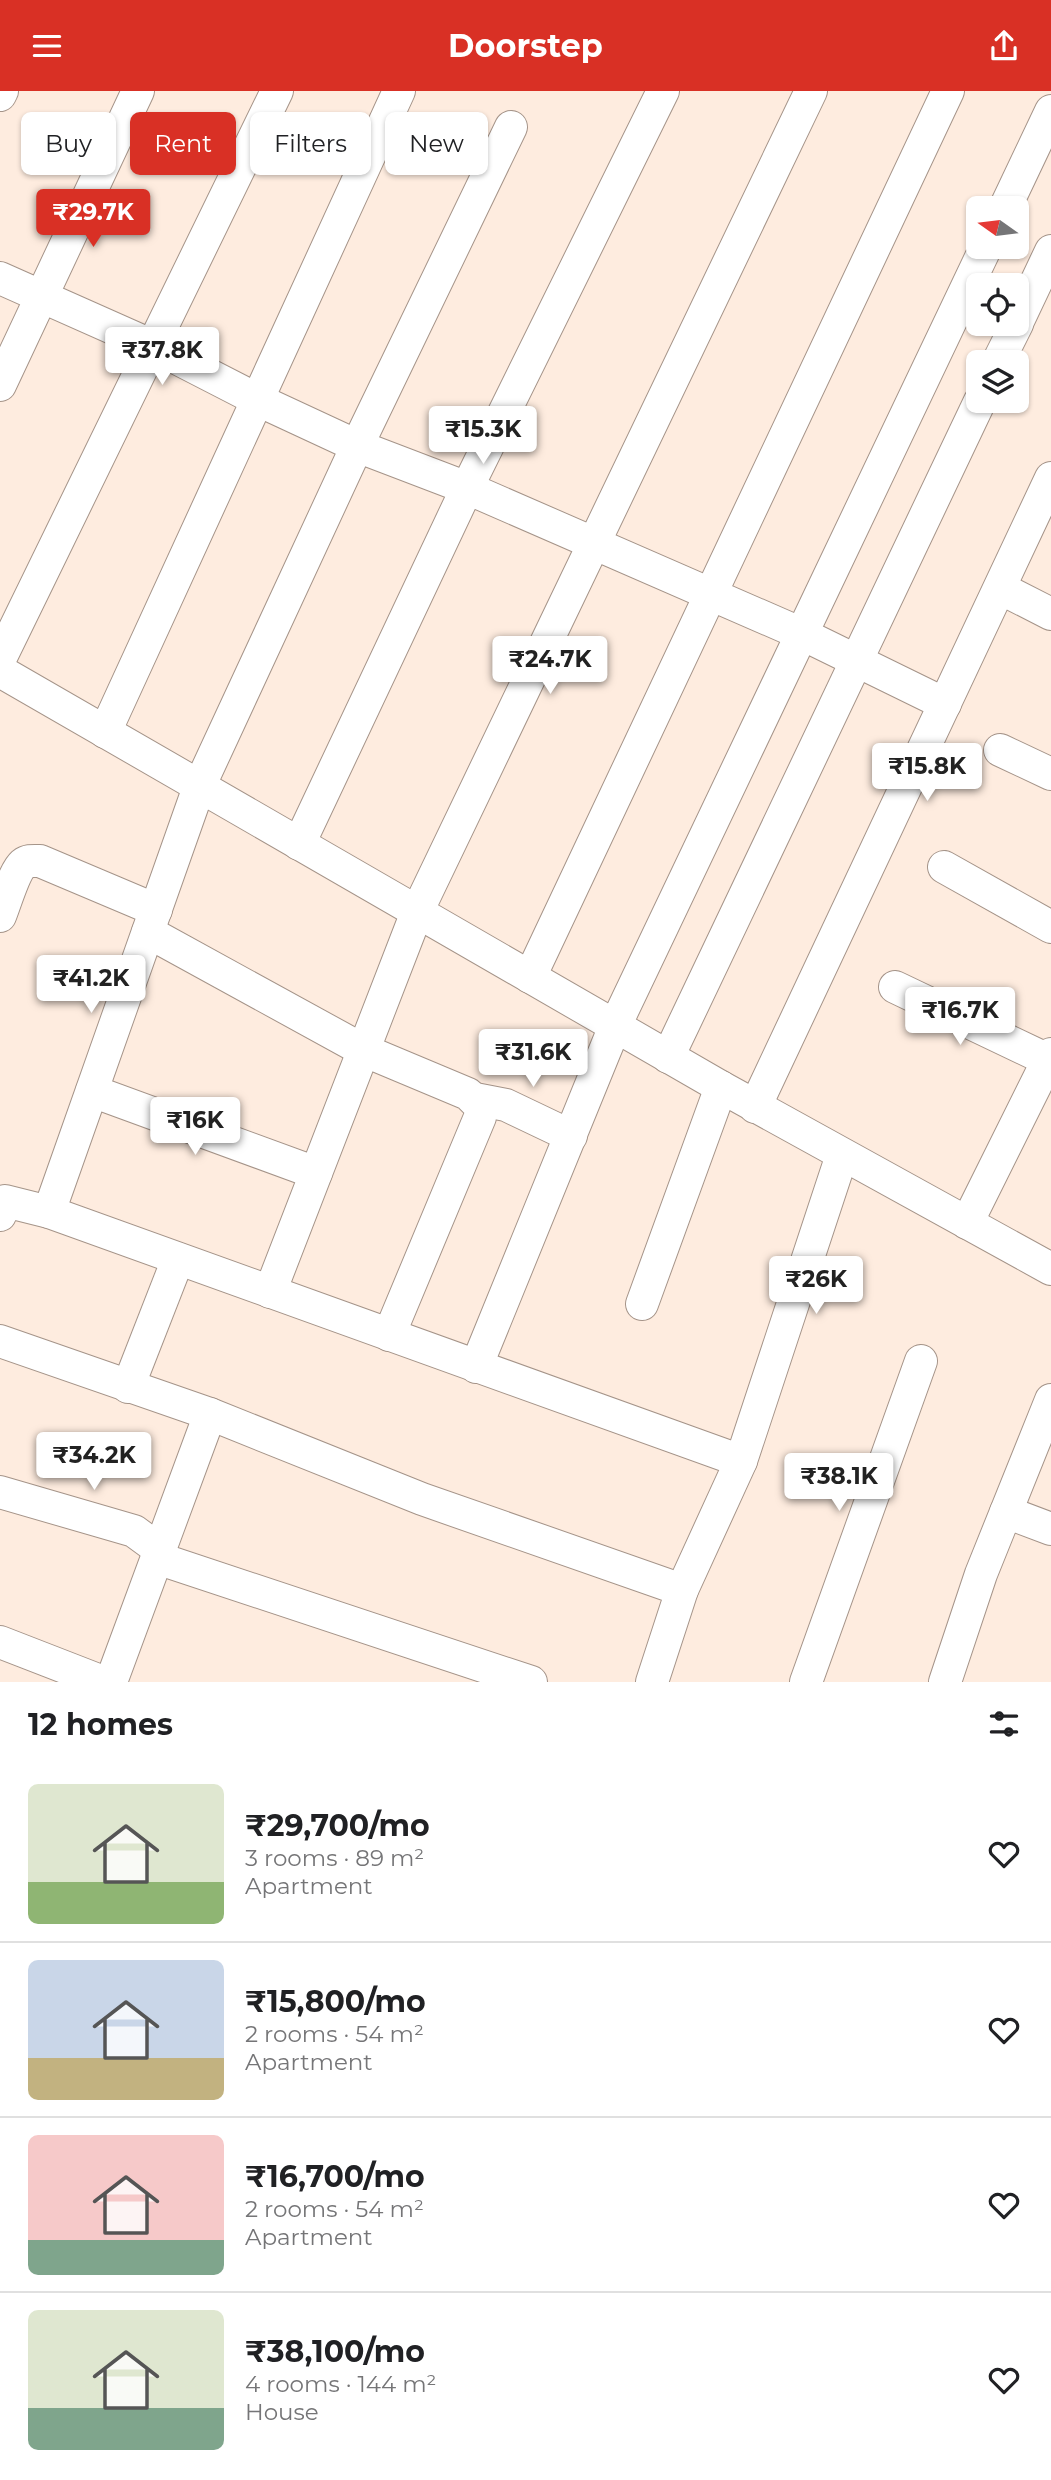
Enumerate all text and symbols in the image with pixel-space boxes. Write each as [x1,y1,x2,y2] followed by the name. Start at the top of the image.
[448,26,603,65] text: Doorstep
[28,27,66,65] icon: menu
[985,27,1023,65] icon: share
[21,112,116,175] chip: Buy
[130,112,236,175] chip: Rent
[250,112,371,175] chip: Filters
[385,112,488,175] chip: New
[36,190,150,249] pin: ₹29.7K
[966,196,1029,259] north arrow
[966,196,1029,413] map controls
[52,198,134,226] text: ₹29.7K
[966,273,1029,336] button: locate
[105,327,219,387] pin: ₹37.8K
[121,336,203,364] text: ₹37.8K
[966,350,1029,413] button: layers
[426,407,540,466] pin: ₹15.3K
[445,415,521,443] text: ₹15.3K
[493,637,607,696] pin: ₹24.7K
[508,645,592,673] text: ₹24.7K
[870,743,984,803] pin: ₹15.8K
[888,752,966,780] text: ₹15.8K
[34,955,148,1015] pin: ₹41.2K
[53,964,129,992] text: ₹41.2K
[903,988,1017,1047] pin: ₹16.7K
[921,996,999,1024] text: ₹16.7K
[476,1030,590,1089] pin: ₹31.6K
[495,1038,571,1066] text: ₹31.6K
[154,1097,236,1157] pin: ₹16K
[166,1106,224,1134] text: ₹16K
[775,1257,857,1316] pin: ₹26K
[785,1265,847,1293] text: ₹26K
[37,1433,151,1492] pin: ₹34.2K
[52,1441,136,1469] text: ₹34.2K
[782,1453,896,1513] pin: ₹38.1K
[800,1462,878,1490] text: ₹38.1K
[985,1705,1023,1743] icon: filters
[28,1706,173,1743] text: 12 homes
[245,1807,430,1844] text: ₹29,700/mo
[84,1812,168,1896] icon: home
[985,1835,1023,1873] icon: heart
[245,1844,424,1872] text: 3 rooms · 89 m²
[245,1872,373,1900] text: Apartment
[245,1983,426,2020] text: ₹15,800/mo
[84,1988,168,2072] icon: home
[985,2011,1023,2049] icon: heart
[245,2020,424,2048] text: 2 rooms · 54 m²
[245,2048,373,2076] text: Apartment
[245,2158,425,2195] text: ₹16,700/mo
[84,2163,168,2247] icon: home
[985,2186,1023,2224] icon: heart
[245,2195,424,2223] text: 2 rooms · 54 m²
[245,2223,373,2251] text: Apartment
[245,2333,425,2370] text: ₹38,100/mo
[84,2338,168,2422] icon: home
[985,2361,1023,2399] icon: heart
[245,2370,437,2398] text: 4 rooms · 144 m²
[245,2398,319,2426] text: House

